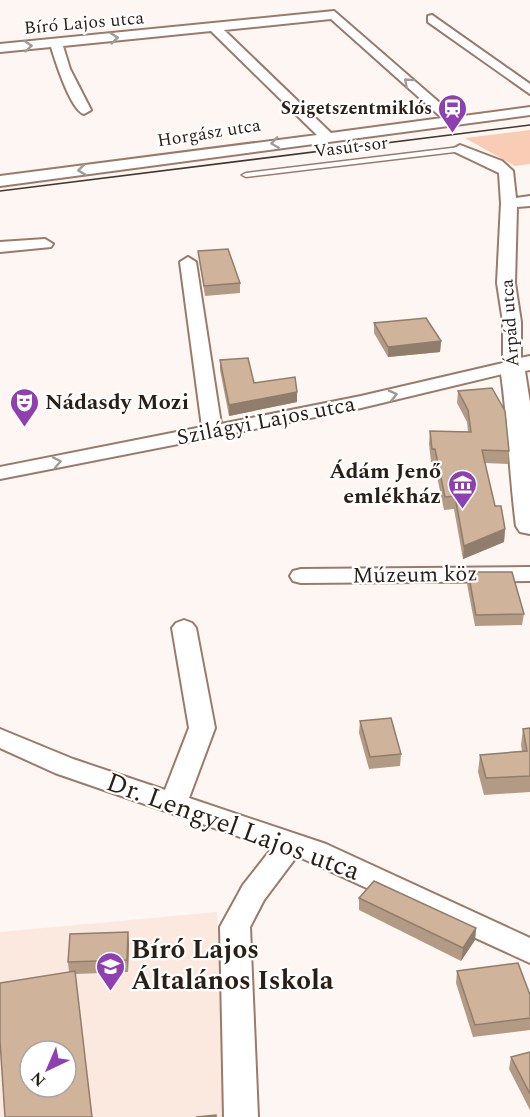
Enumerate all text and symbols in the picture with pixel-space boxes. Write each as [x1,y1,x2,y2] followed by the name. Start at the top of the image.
[23,4,145,42] street label: Bíró Lajos utca
[110,32,119,45] one-way arrow
[24,40,33,53] one-way arrow
[405,78,415,89] one-way arrow
[437,92,469,134] station icon: Szigetszentmiklós
[281,95,432,122] place label: Szigetszentmiklós
[155,111,263,155] street label: Horgász utca
[312,129,390,165] street label: Vasút sor
[270,136,280,149] one-way arrow
[77,164,87,176] one-way arrow
[493,278,527,368] street label: Árpád utca
[8,386,40,428] theatre icon: Nádasdy Mozi
[45,386,189,419] place label: Nádasdy Mozi
[174,387,358,454] street label: Szilágyi Lajos utca
[387,389,397,402] one-way arrow
[329,455,441,513] place label: Ádám Jenő emlékház
[52,456,62,469] one-way arrow
[446,468,478,510] museum icon: Ádám Jenő emlékház
[352,557,478,593] street label: Múzeum köz
[100,762,366,892] street label: Dr. Lengyel Lajos utca
[131,929,334,1002] place label: Bíró Lajos Általános Iskola
[94,950,126,992] school or university icon: Bíró Lajos Általános Iskola
[18,1039,78,1099] north arrow
[25,1066,51,1092] text: N

